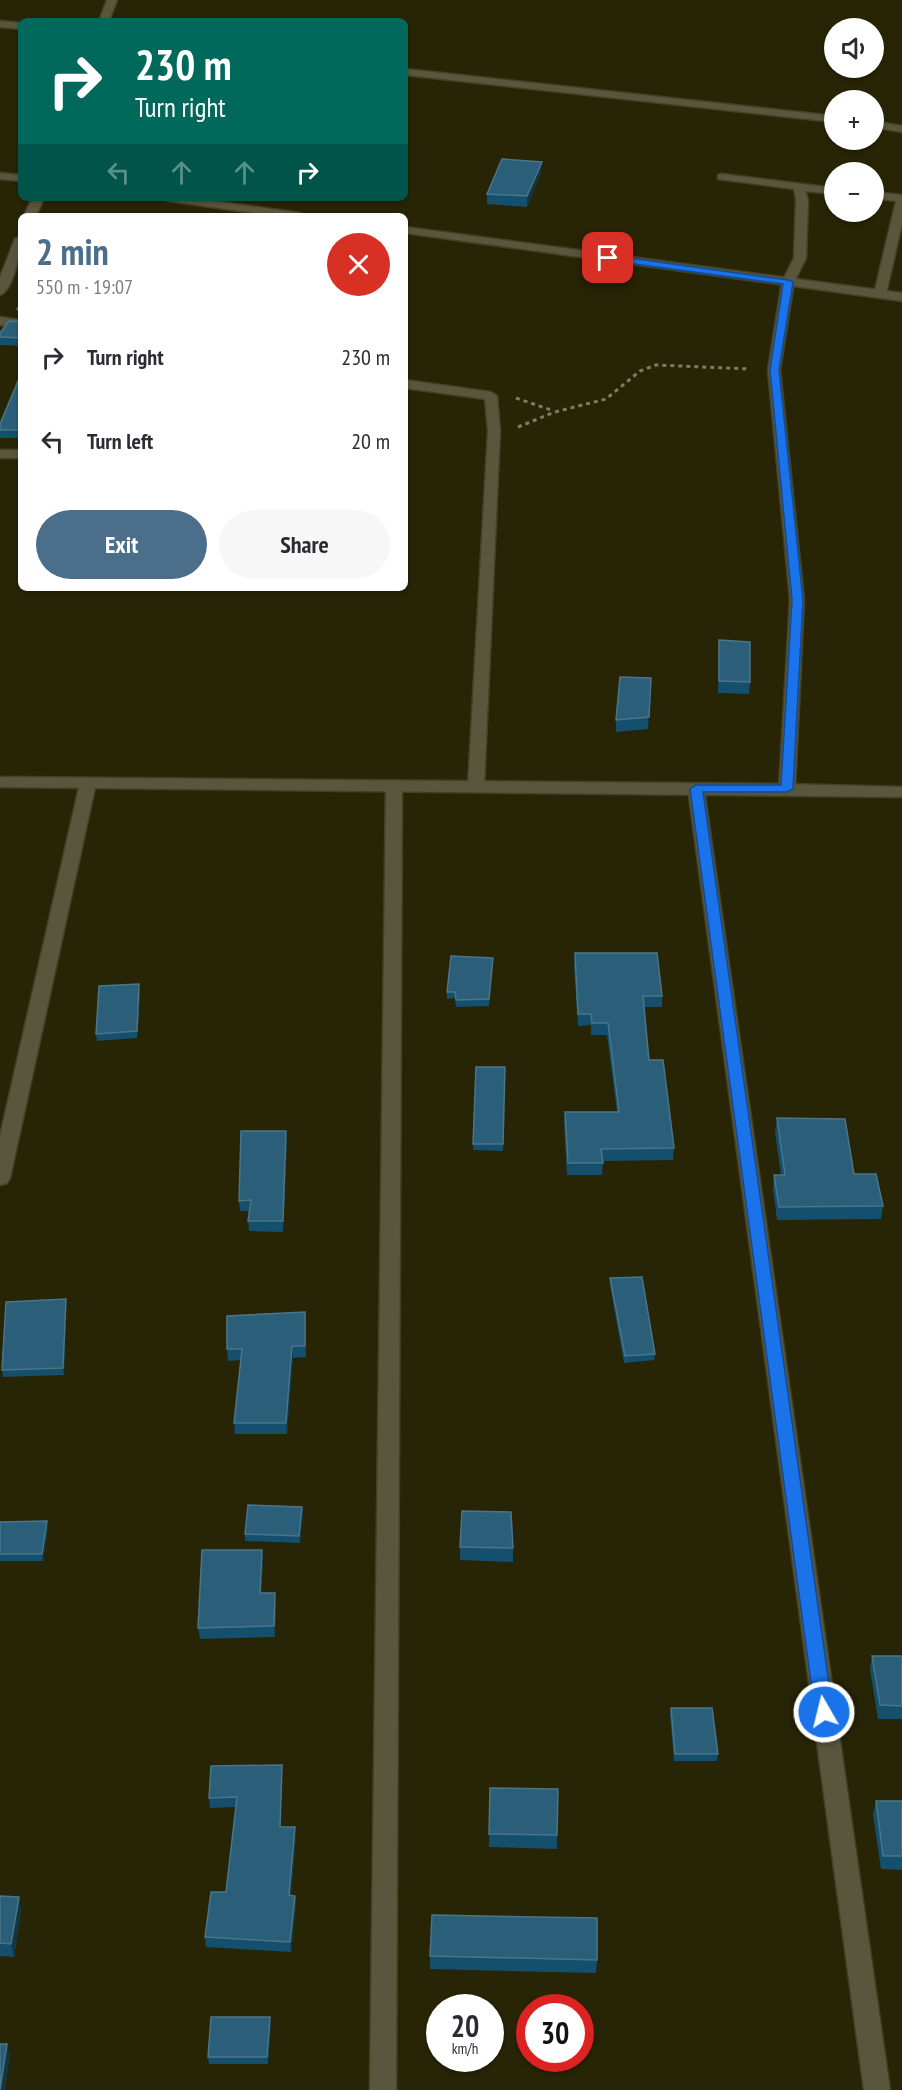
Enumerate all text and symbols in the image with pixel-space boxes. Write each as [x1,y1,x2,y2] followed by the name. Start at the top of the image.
[824,18,884,222] map controls
[824,18,884,78] button: sound
[135,37,232,92] text: 230 m
[36,42,114,120] icon: right
[135,90,226,124] text: Turn right
[824,90,884,150] button: +
[102,156,135,189] icon: left
[165,156,198,189] icon: ahead
[228,156,261,189] icon: ahead
[291,156,324,189] icon: right
[824,162,884,222] button: −
[36,228,109,275] text: 2 min
[582,232,633,283] pin
[327,233,390,296] button: close
[591,241,624,274] icon: arrive
[36,274,133,300] text: 550 m · 19:07
[36,341,69,374] icon: right
[87,343,164,371] text: Turn right
[341,343,390,371] text: 230 m
[36,425,69,458] icon: left
[87,427,153,455] text: Turn left
[351,427,390,455] text: 20 m
[36,510,207,579] button: Exit
[219,510,390,579] button: Share
[792,1680,856,1744] position arrow
[516,1994,594,2072] speed limit sign: 30
[451,2006,479,2045] text: 20
[452,2039,478,2058] text: km/h

